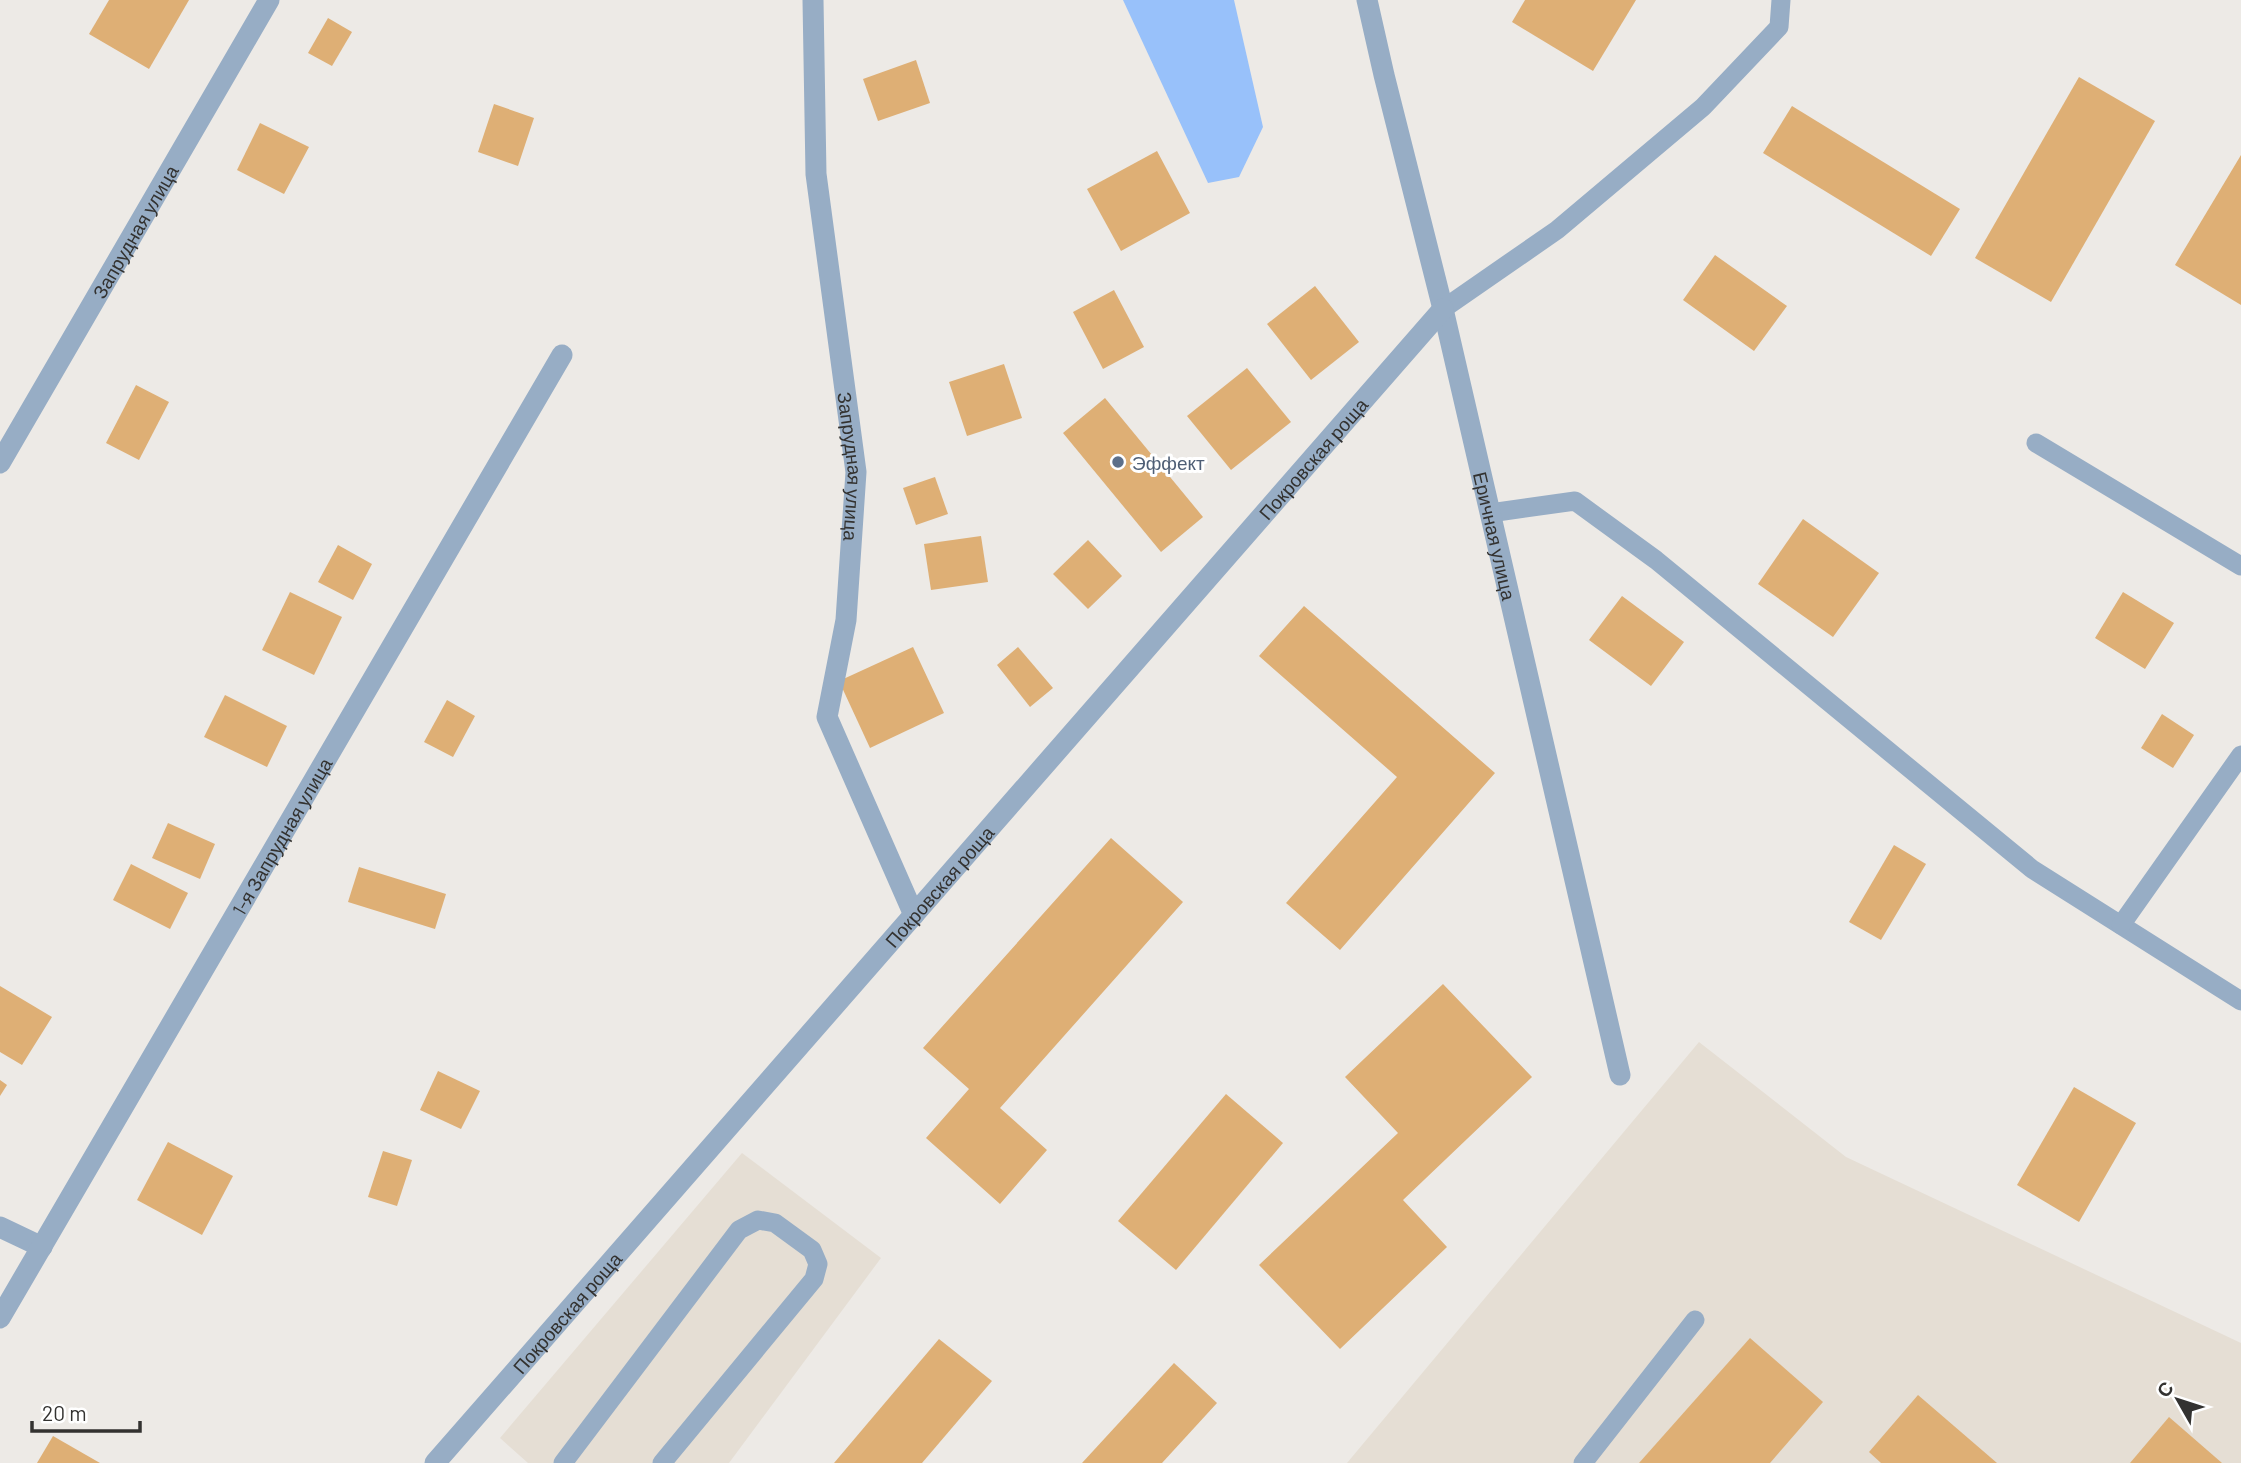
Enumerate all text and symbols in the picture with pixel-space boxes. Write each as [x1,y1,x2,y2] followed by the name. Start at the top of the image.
[87,160,183,302] street label: Запрудная улица
[834,390,868,542] street label: Запрудная улица
[1253,392,1372,524] street label: Покровская роща
[1132,451,1205,474] place label: Эффект
[1110,454,1126,470] marker: Эффект
[1469,469,1521,603] street label: Еричная улица
[226,753,336,919] street label: 1-я Запрудная улица
[880,820,998,952] street label: Покровская роща
[507,1247,626,1378] street label: Покровская роща
[2143,1365,2213,1435] north arrow
[2151,1376,2178,1402] text: С
[32,1390,140,1434] scale bar
[42,1400,87,1425] text: 20 m

